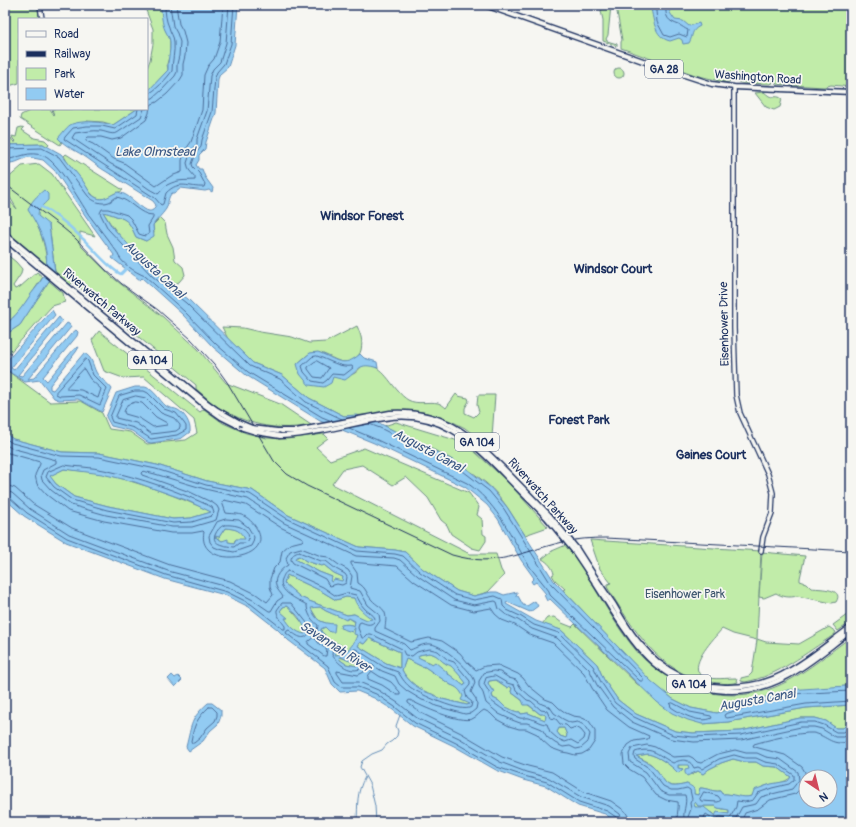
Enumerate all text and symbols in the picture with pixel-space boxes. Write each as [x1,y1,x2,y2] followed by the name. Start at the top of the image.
[18,18,148,110] legend
[54,27,79,42] text: Road
[54,47,90,62] text: Railway
[645,60,683,78] road number: GA 28
[54,67,75,82] text: Park
[714,67,802,88] street label: Washington Road
[54,87,85,102] text: Water
[115,144,197,160] water label: Lake Olmstead
[320,208,404,224] district label: Windsor Forest
[120,237,190,303] water label: Augusta Canal
[574,261,653,277] district label: Windsor Court
[60,265,144,339] street label: Riverwatch Parkway
[716,281,733,366] street label: Eisenhower Drive
[128,351,172,369] road number: GA 104
[548,412,610,428] district label: Forest Park
[391,426,468,477] water label: Augusta Canal
[455,433,499,451] road number: GA 104
[676,447,747,463] district label: Gaines Court
[504,455,581,538] street label: Riverwatch Parkway
[645,587,725,602] park label: Eisenhower Park
[297,618,376,677] water label: Savannah River
[667,675,711,693] road number: GA 104
[718,685,799,715] water label: Augusta Canal
[798,769,838,809] north arrow
[816,789,830,805] text: N

